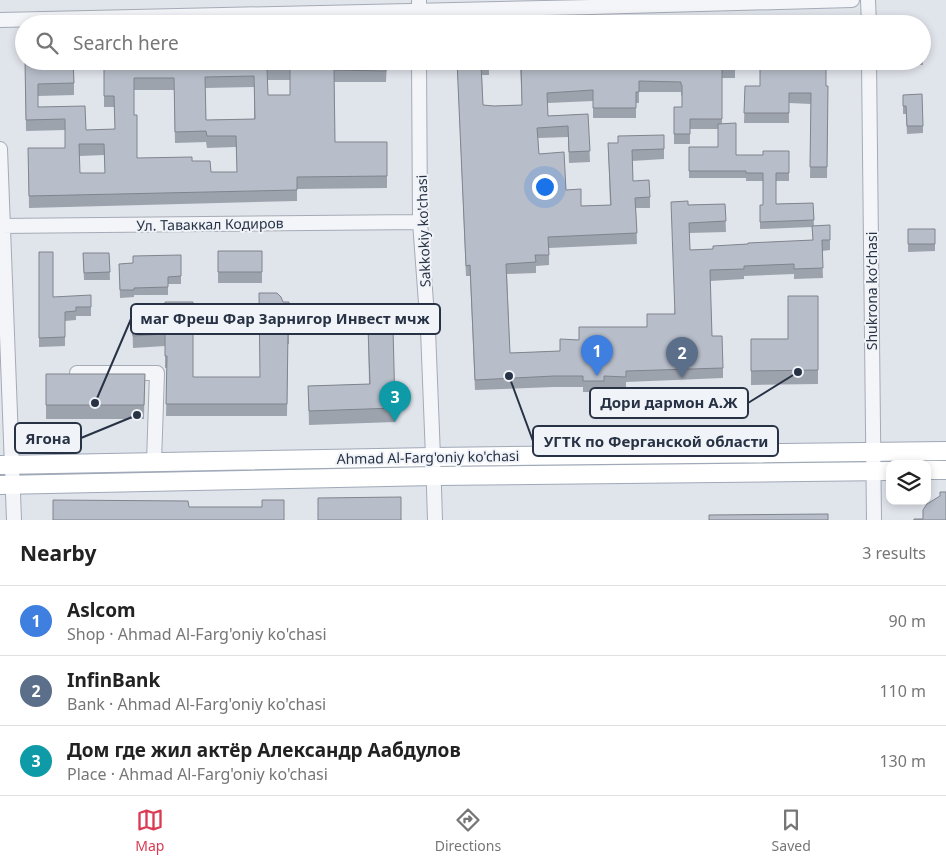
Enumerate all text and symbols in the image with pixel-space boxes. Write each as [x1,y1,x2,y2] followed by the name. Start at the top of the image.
[15,15,931,70] search box
[33,29,61,57] icon: search
[73,30,179,56] text: Search here
[412,174,434,288] street label: Sakkokiy ko'chasi
[532,174,558,200] your location
[136,213,284,235] street label: Ул. Таваккал Кодиров
[862,232,881,350] street label: Shukrona koʻchasi
[131,304,440,334] callout: маг Фреш Фар Зарнигор Инвест мчж
[140,308,430,328] text: маг Фреш Фар Зарнигор Инвест мчж
[581,335,613,376] pin: 1
[666,337,698,378] pin: 2
[379,381,411,422] pin: 3
[590,388,748,418] callout: Дори дармон А.Ж
[600,392,738,412] text: Дори дармон А.Ж
[15,423,81,453] callout: Ягона
[533,426,778,456] callout: УГТК по Ферганской области
[25,428,71,448] text: Ягона
[544,431,768,451] text: УГТК по Ферганской области
[336,446,520,468] street label: Ahmad Al-Farg'oniy ko'chasi
[886,460,931,505] map controls
[886,460,931,505] button: layers
[20,539,96,567] text: Nearby
[862,542,926,564] text: 3 results
[67,597,136,623] text: Aslcom
[31,610,41,632] text: 1
[889,610,926,632] text: 90 m
[67,623,327,645] text: Shop · Ahmad Al-Farg'oniy ko'chasi
[67,667,160,693] text: InfinBank
[31,680,41,702] text: 2
[879,680,926,702] text: 110 m
[67,693,326,715] text: Bank · Ahmad Al-Farg'oniy ko'chasi
[67,737,461,763] text: Дом где жил актёр Александр Аабдулов
[31,750,41,772] text: 3
[879,750,926,772] text: 130 m
[67,763,328,785] text: Place · Ahmad Al-Farg'oniy ko'chasi
[135,806,164,855] tab: Map
[435,806,501,855] tab: Directions
[772,806,811,855] tab: Saved

